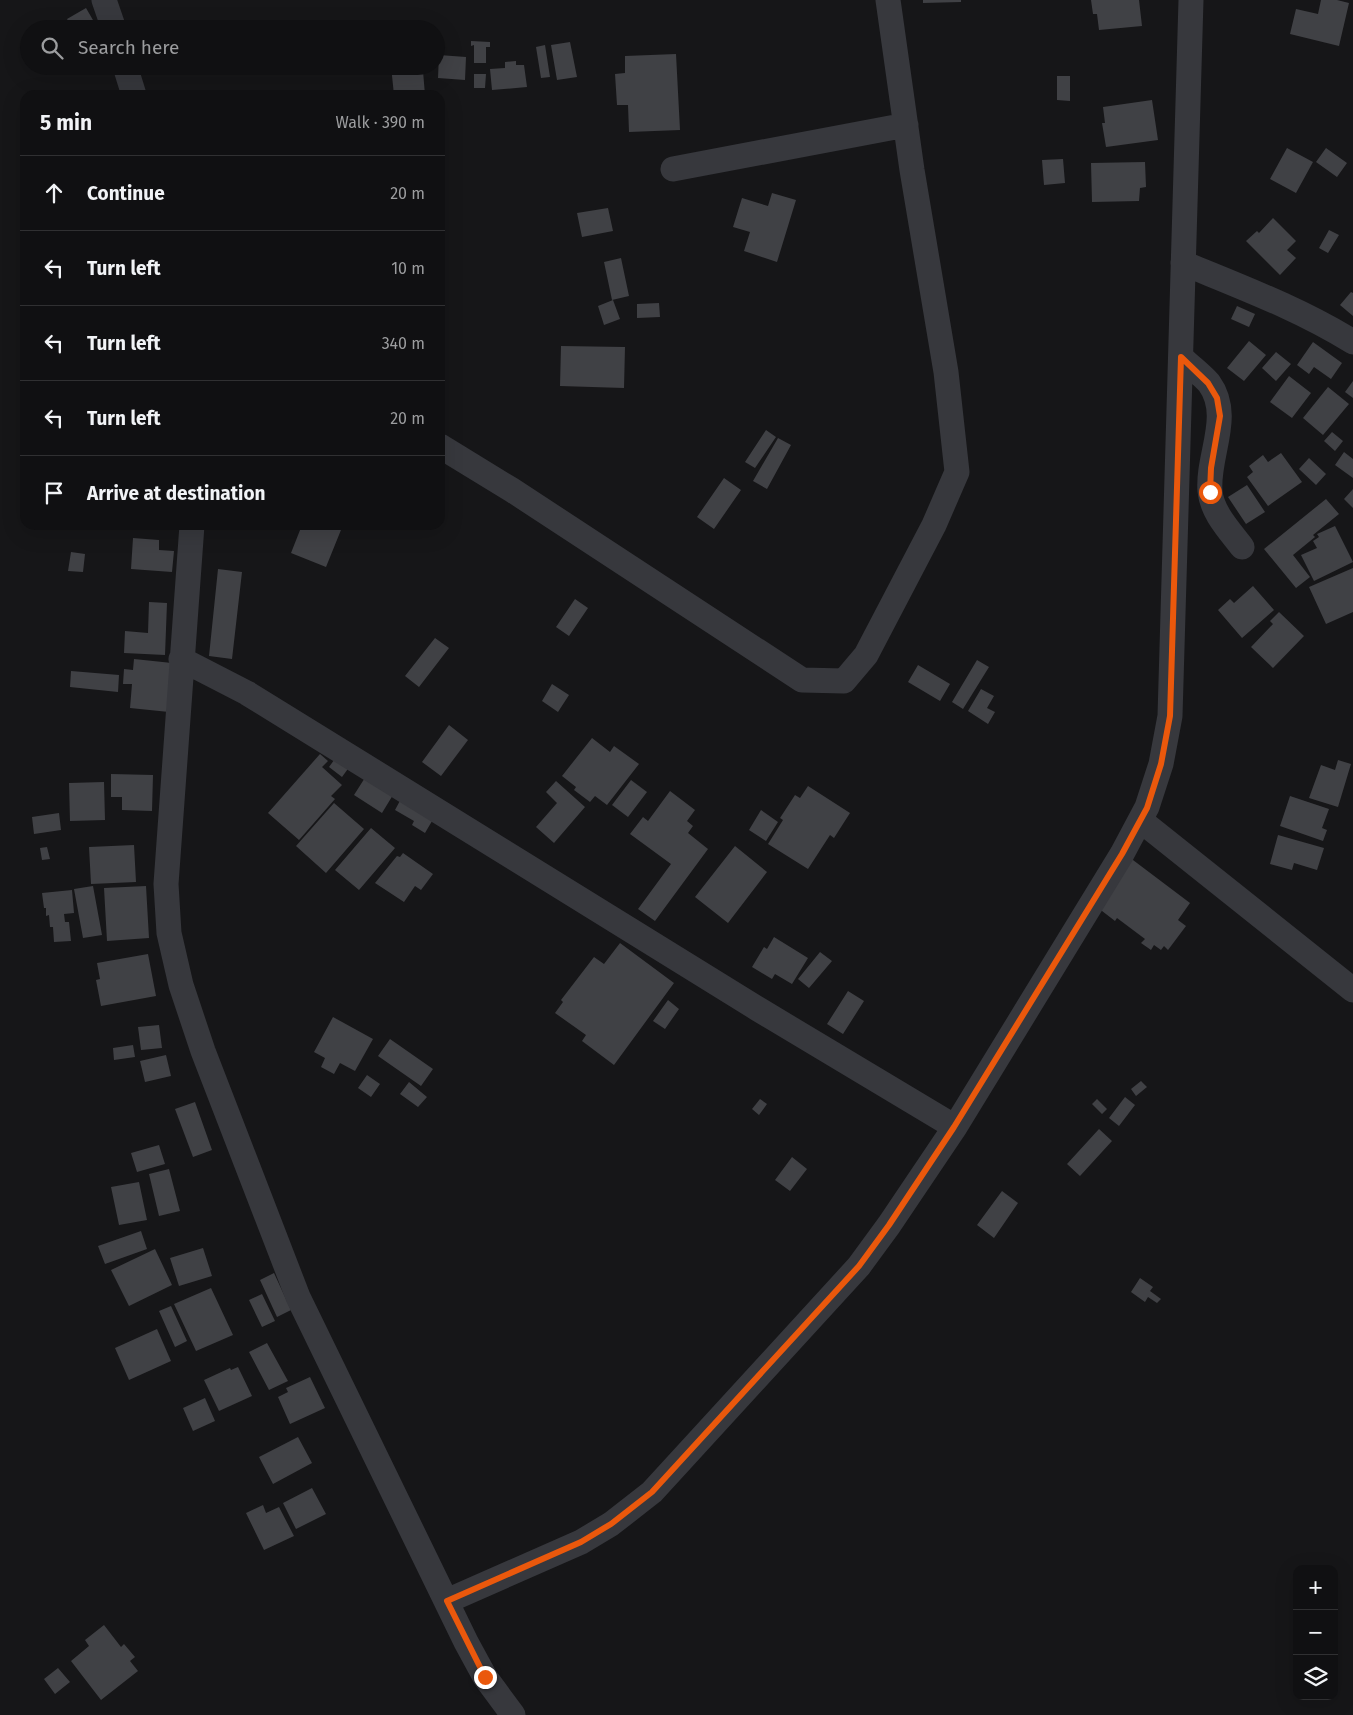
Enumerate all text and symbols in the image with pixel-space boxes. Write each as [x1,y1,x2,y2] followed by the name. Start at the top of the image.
[20,20,445,75] search box
[38,34,66,62] icon: search
[78,36,179,59] text: Search here
[40,110,92,136] text: 5 min
[335,113,425,132] text: Walk · 390 m
[40,179,68,207] icon: ahead
[87,182,165,205] text: Continue
[390,184,425,203] text: 20 m
[40,254,68,282] icon: left
[87,257,161,280] text: Turn left
[391,259,425,278] text: 10 m
[40,329,68,357] icon: left
[87,332,161,355] text: Turn left
[382,334,425,353] text: 340 m
[40,404,68,432] icon: left
[87,407,161,430] text: Turn left
[390,409,425,428] text: 20 m
[40,479,68,507] icon: arrive
[1199,481,1222,504] route start
[87,482,266,505] text: Arrive at destination
[1293,1565,1338,1700] map controls
[1293,1565,1338,1610] button: +
[1293,1610,1338,1655] button: −
[1293,1655,1338,1700] button: layers
[474,1666,497,1689] route end

